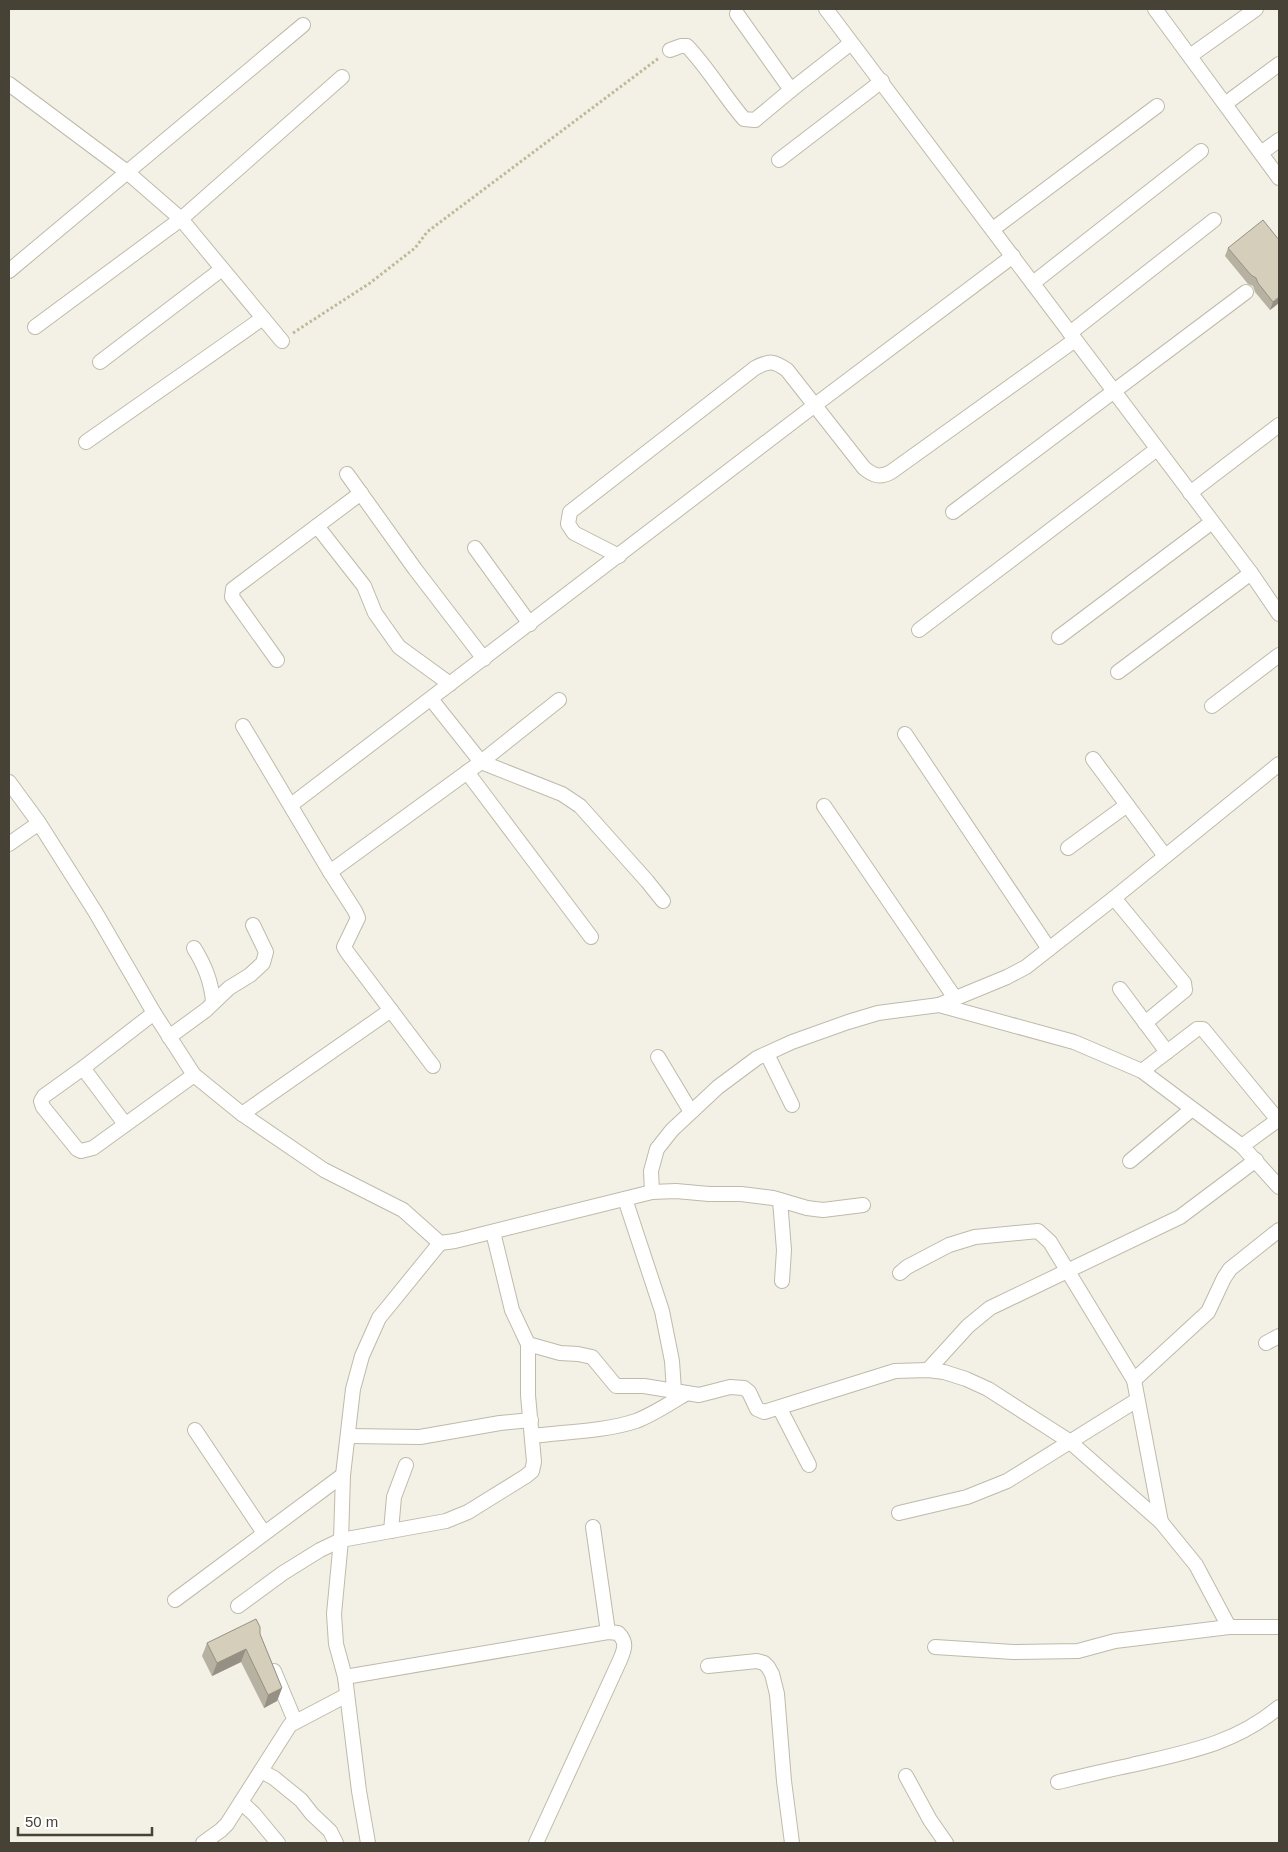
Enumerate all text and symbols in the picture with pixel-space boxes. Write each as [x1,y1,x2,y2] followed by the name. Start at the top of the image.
[18,1804,151,1836] scale bar
[25,1813,58,1830] text: 50 m

